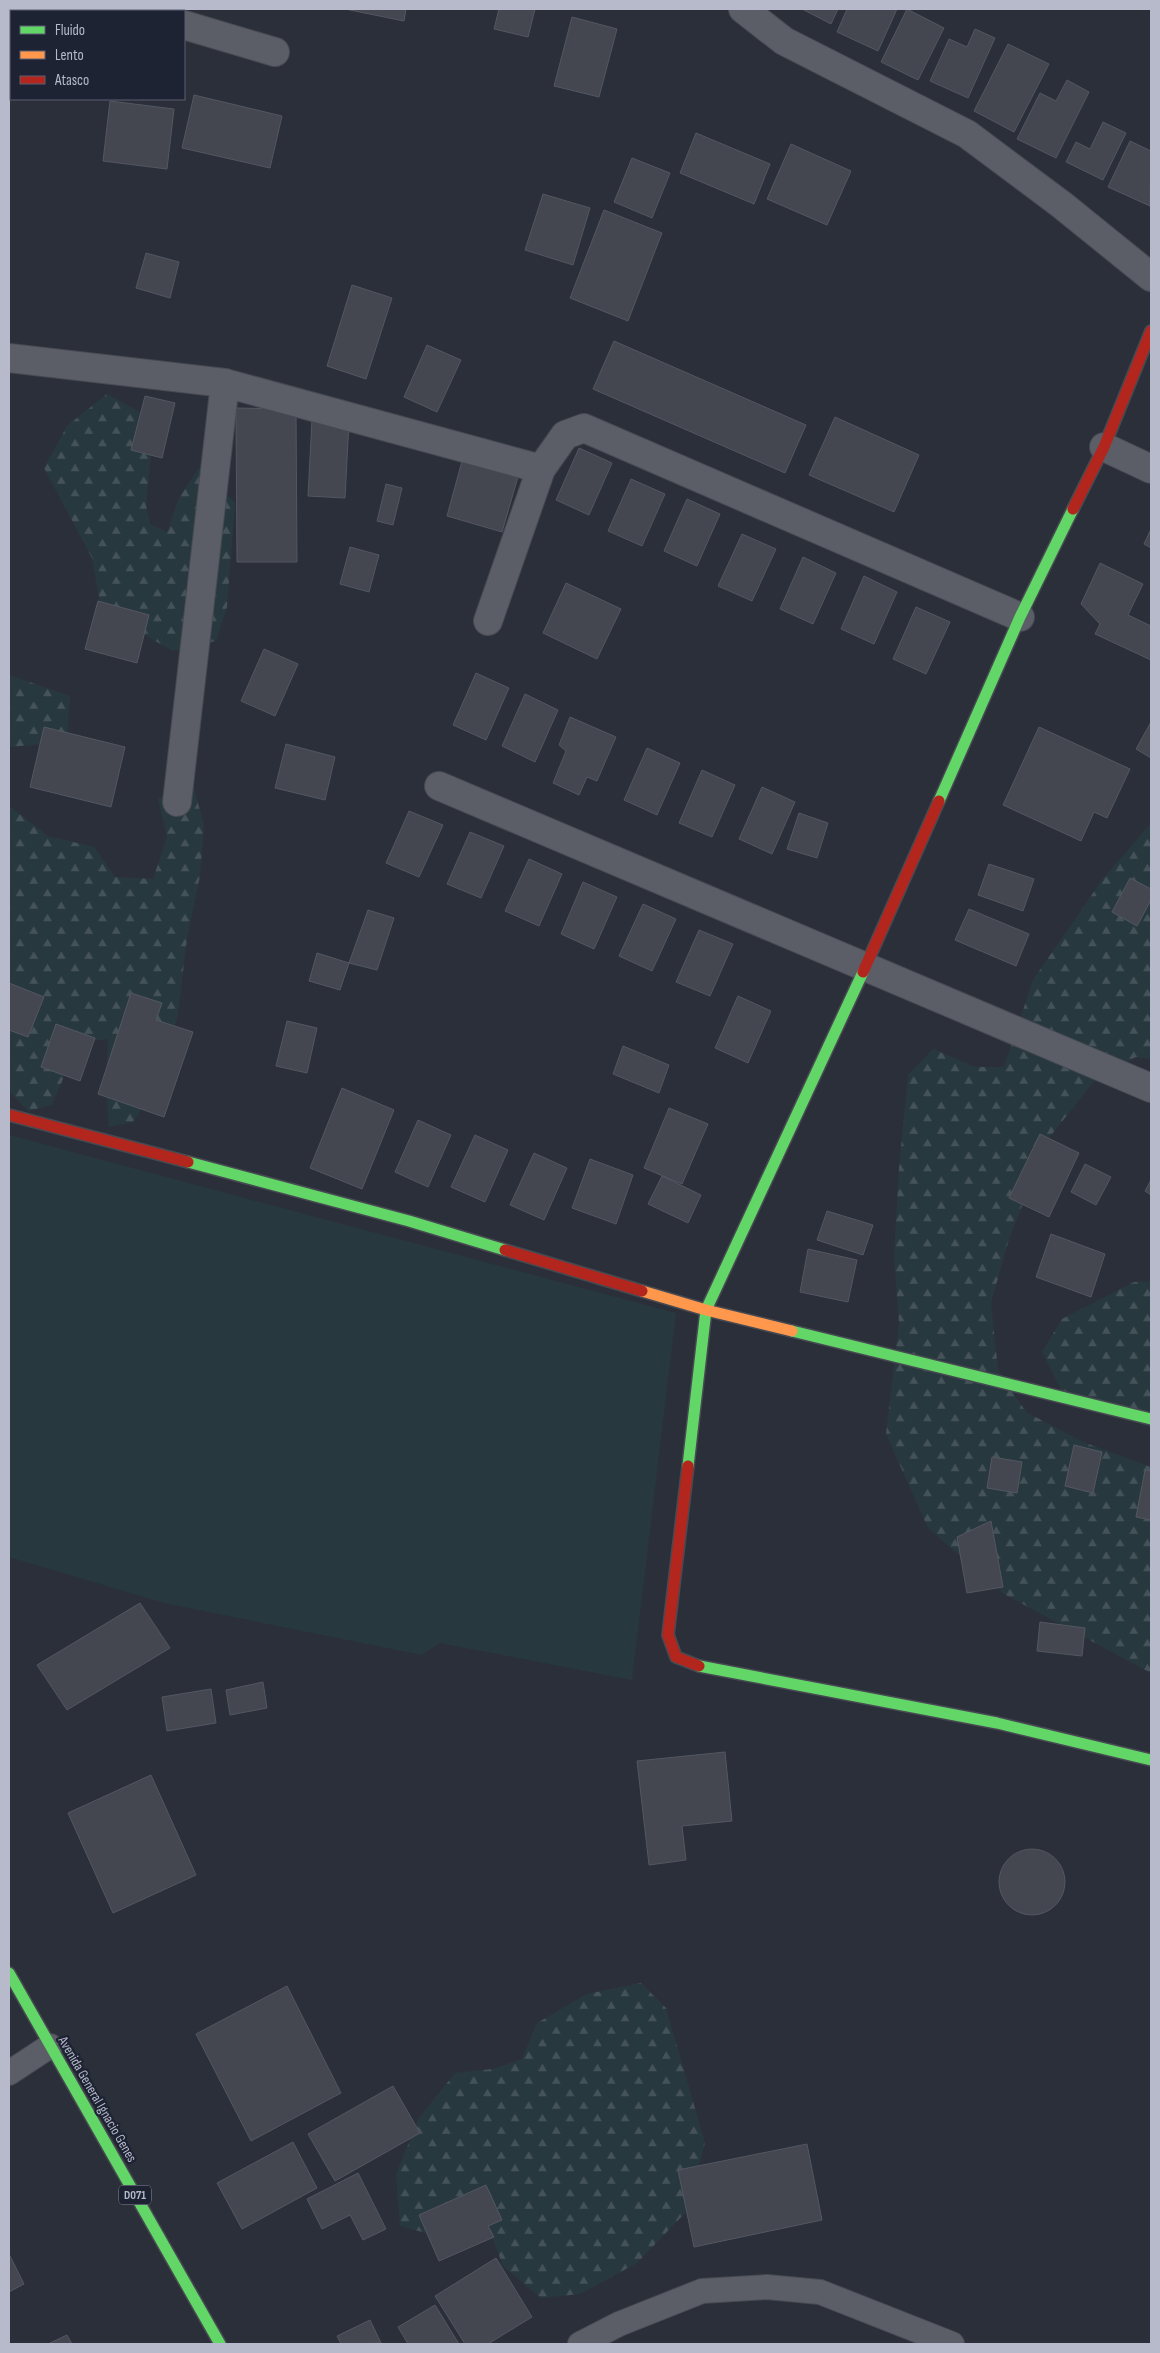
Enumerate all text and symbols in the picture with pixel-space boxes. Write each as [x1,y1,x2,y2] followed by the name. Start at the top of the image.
[10,10,185,100] legend
[55,21,85,40] text: Fluido
[55,46,84,65] text: Lento
[54,71,89,90] text: Atasco
[54,2032,141,2165] street label: Avenida General Ignacio Genes
[119,2186,151,2204] road number: D071

